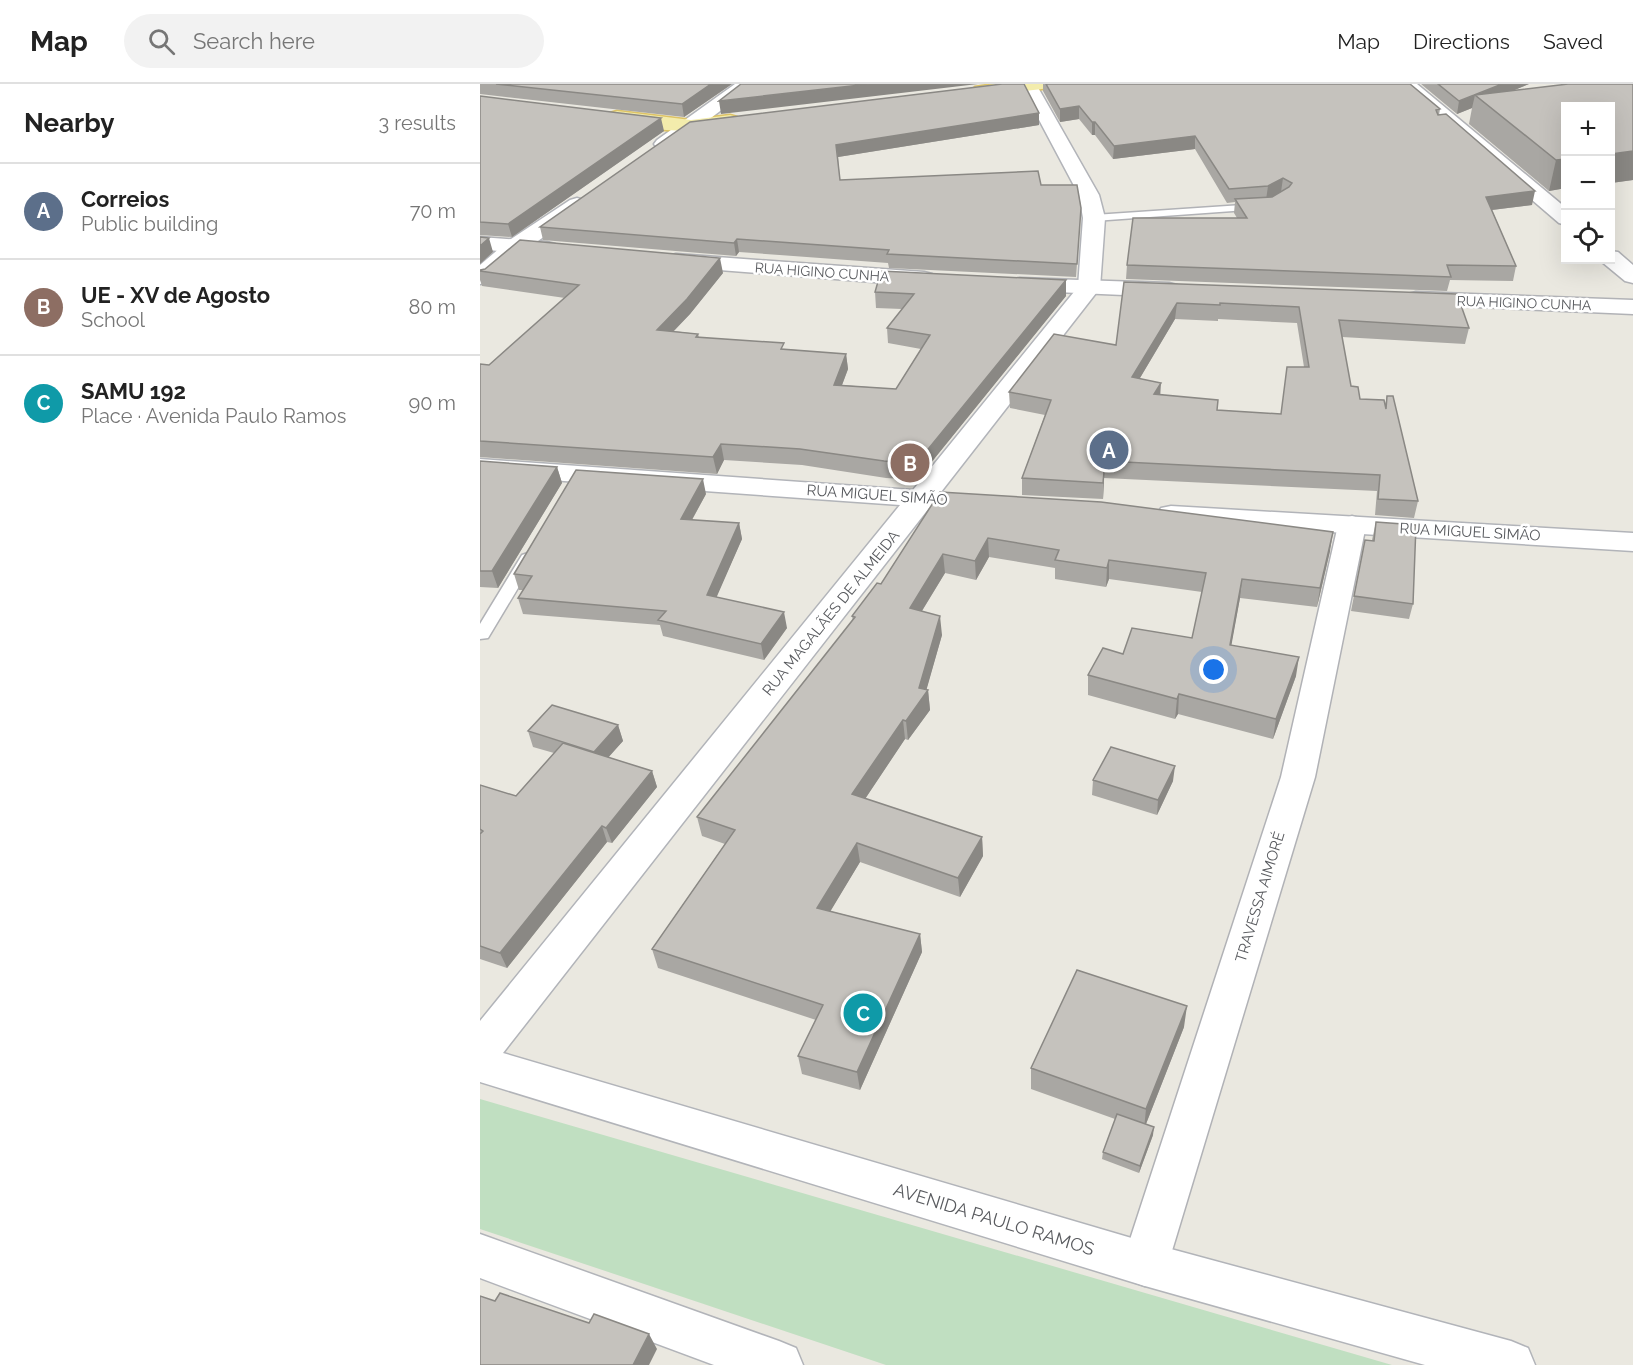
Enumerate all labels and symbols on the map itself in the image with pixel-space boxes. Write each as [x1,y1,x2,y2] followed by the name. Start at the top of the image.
[754,259,890,285] street label: RUA HIGINO CUNHA
[1456,293,1592,313] street label: RUA HIGINO CUNHA
[1090,428,1128,472] pin: A
[890,440,930,485] pin: B
[806,481,948,509] street label: RUA MIGUEL SIMÃO
[1399,519,1541,545] street label: RUA MIGUEL SIMÃO
[759,527,903,699] street label: RUA MAGALÃES DE ALMEIDA
[1199,655,1228,684] your location
[1232,829,1288,965] street label: TRAVESSA AIMORÉ
[844,990,883,1036] pin: C
[891,1178,1097,1260] street label: AVENIDA PAULO RAMOS

